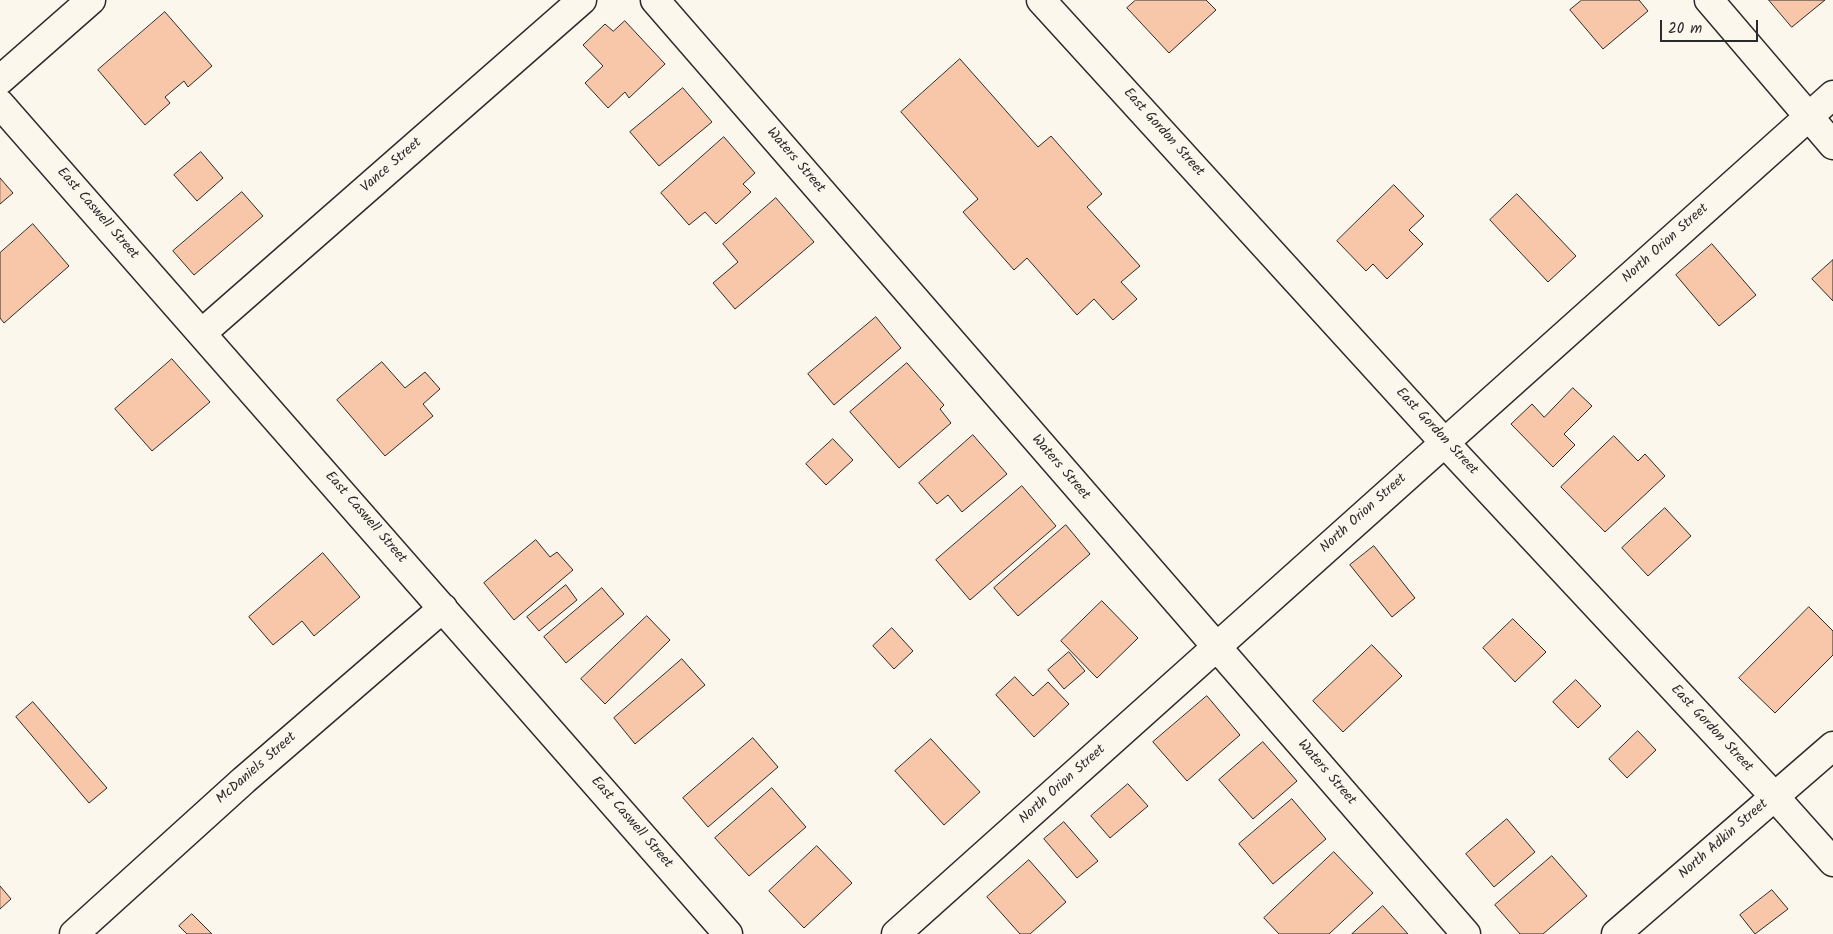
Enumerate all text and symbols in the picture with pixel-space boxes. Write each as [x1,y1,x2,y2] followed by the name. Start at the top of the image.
[1663,10,1760,42] scale bar
[1668,17,1702,41] text: 20 m
[1119,85,1207,181] street label: East Gordon Street
[762,125,828,197] street label: Waters Street
[358,135,426,197] street label: Vance Street
[52,165,142,263] street label: East Caswell Street
[1619,201,1713,287] street label: North Orion Street
[1391,385,1481,479] street label: East Gordon Street
[1027,432,1093,504] street label: Waters Street
[320,469,410,567] street label: East Caswell Street
[1317,471,1411,557] street label: North Orion Street
[1666,682,1756,776] street label: East Gordon Street
[214,730,300,808] street label: McDaniels Street
[1293,737,1359,809] street label: Waters Street
[1016,742,1110,828] street label: North Orion Street
[586,774,676,872] street label: East Caswell Street
[1676,797,1772,883] street label: North Adkin Street

